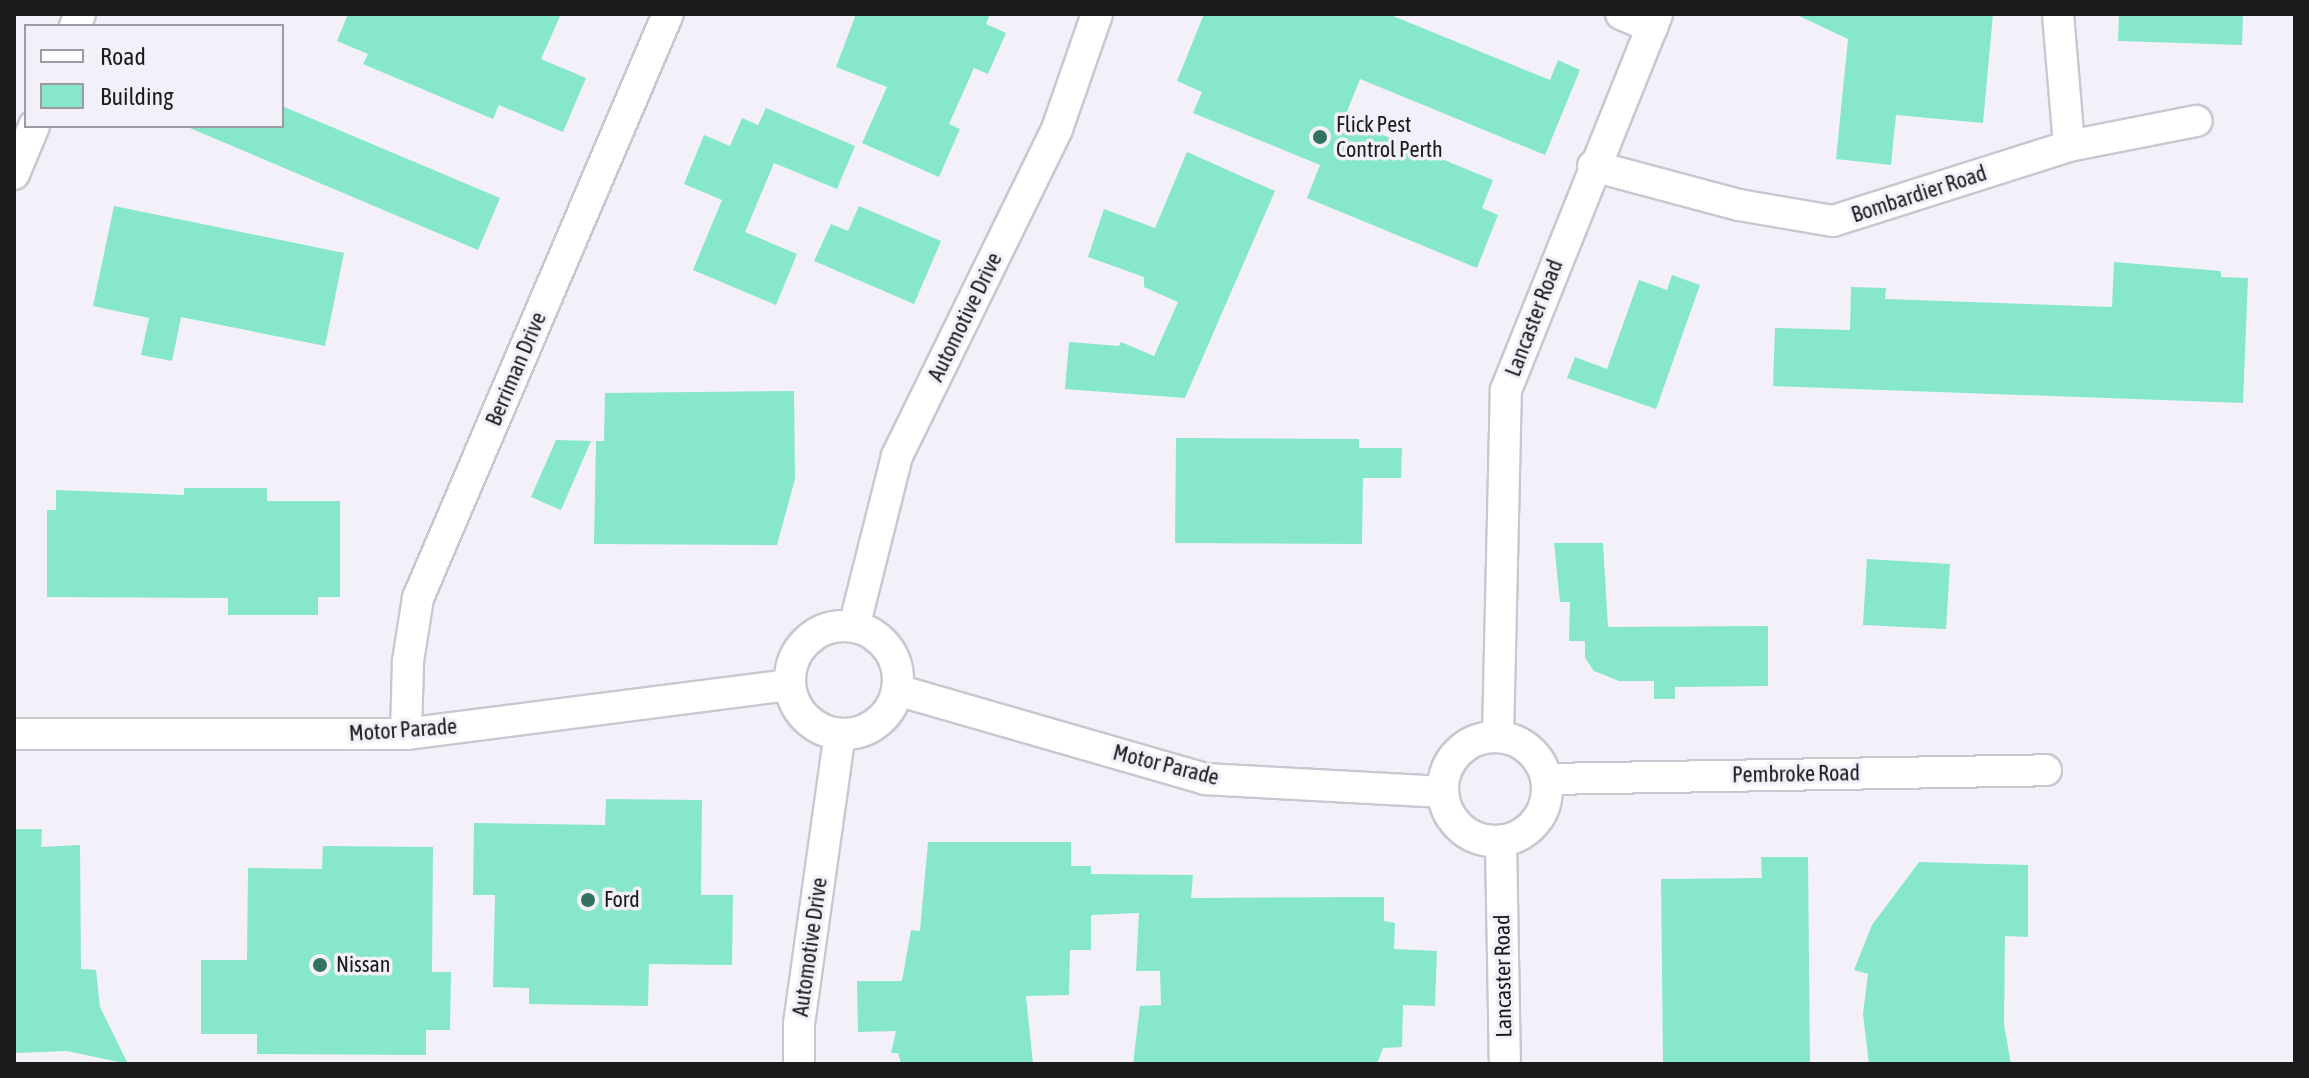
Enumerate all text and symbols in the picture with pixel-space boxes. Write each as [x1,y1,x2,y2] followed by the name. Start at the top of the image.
[24,24,284,128] legend
[100,43,146,70] text: Road
[100,83,173,110] text: Building
[1336,111,1443,162] place label: Flick Pest Control Perth
[1311,128,1329,146] marker: Flick Pest Control Perth
[1848,160,1990,228] street label: Bombardier Road
[922,248,1008,386] street label: Automotive Drive
[1500,256,1568,380] street label: Lancaster Road
[480,308,552,430] street label: Berriman Drive
[348,713,458,747] street label: Motor Parade
[1110,739,1222,791] street label: Motor Parade
[1732,760,1860,788] street label: Pembroke Road
[787,876,833,1018] street label: Automotive Drive
[604,887,640,913] place label: Ford
[579,891,597,909] marker: Ford
[1489,914,1517,1038] street label: Lancaster Road
[336,952,390,978] place label: Nissan
[311,956,329,974] marker: Nissan

